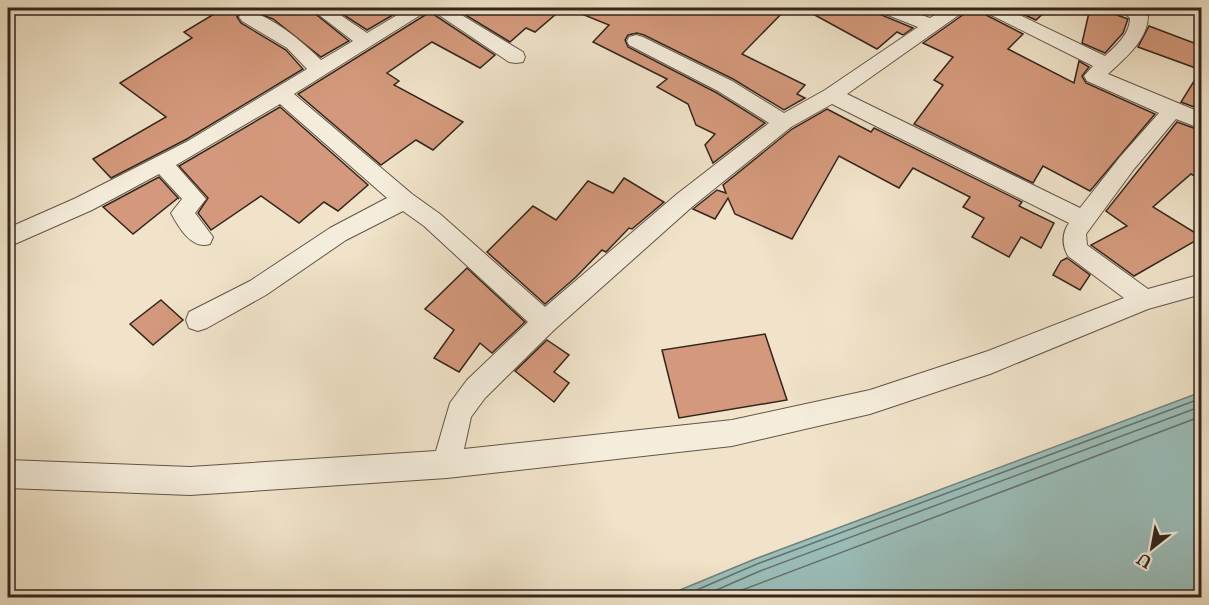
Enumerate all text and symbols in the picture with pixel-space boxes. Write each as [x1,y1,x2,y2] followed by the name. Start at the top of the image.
[1122,518,1182,578] north arrow
[1133,548,1156,572] text: U

